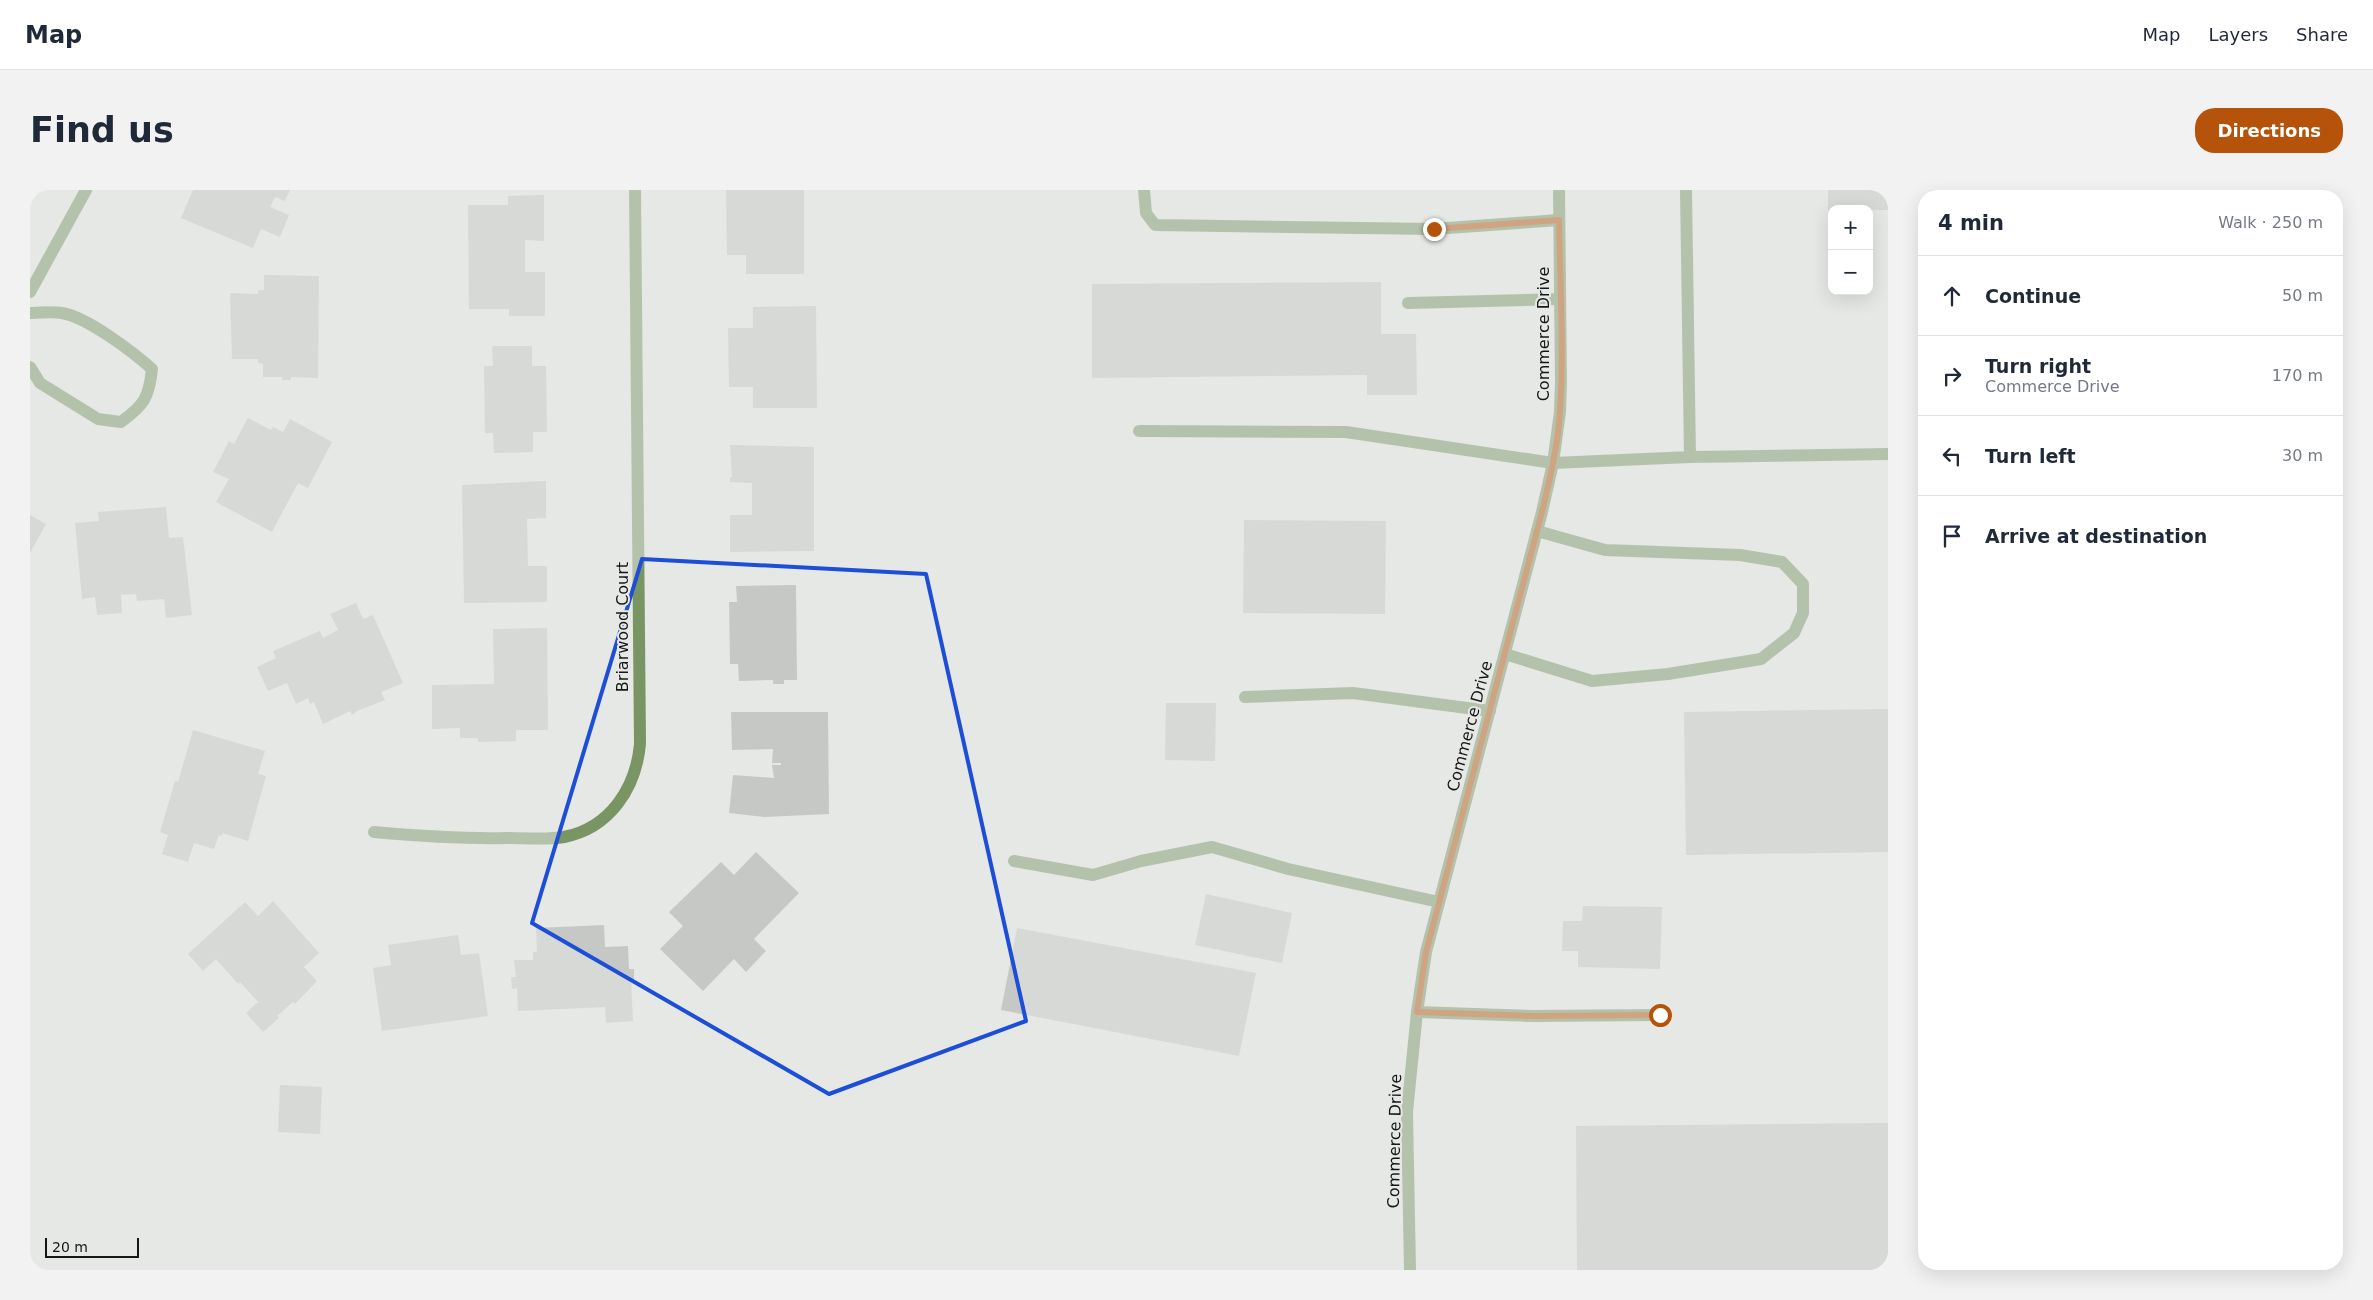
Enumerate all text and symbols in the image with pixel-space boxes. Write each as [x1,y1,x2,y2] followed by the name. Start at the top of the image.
[25,21,82,49] text: Map
[2142,24,2180,45] text: Map
[2208,24,2268,45] text: Layers
[2296,24,2348,45] text: Share
[2195,108,2343,153] button: Directions
[30,110,174,150] text: Find us
[1828,205,1873,295] map controls
[1828,205,1873,250] button: +
[1938,211,2004,235] text: 4 min
[2218,213,2323,232] text: Walk · 250 m
[1423,218,1446,241] route end
[1828,250,1873,295] button: −
[1534,267,1553,401] street label: Commerce Drive
[1938,282,1966,310] icon: ahead
[1985,285,2081,307] text: Continue
[2282,286,2323,305] text: 50 m
[1985,355,2091,377] text: Turn right
[1938,362,1966,390] icon: right
[2272,366,2323,385] text: 170 m
[1985,377,2120,396] text: Commerce Drive
[1938,442,1966,470] icon: left
[1985,445,2076,467] text: Turn left
[2282,446,2323,465] text: 30 m
[1938,522,1966,550] icon: arrive
[1985,525,2207,547] text: Arrive at destination
[613,562,632,692] street label: Briarwood Court
[1443,659,1496,794] street label: Commerce Drive
[1649,1004,1672,1027] route start
[1384,1074,1405,1208] street label: Commerce Drive
[45,1235,139,1258] scale bar
[52,1239,88,1255] text: 20 m

